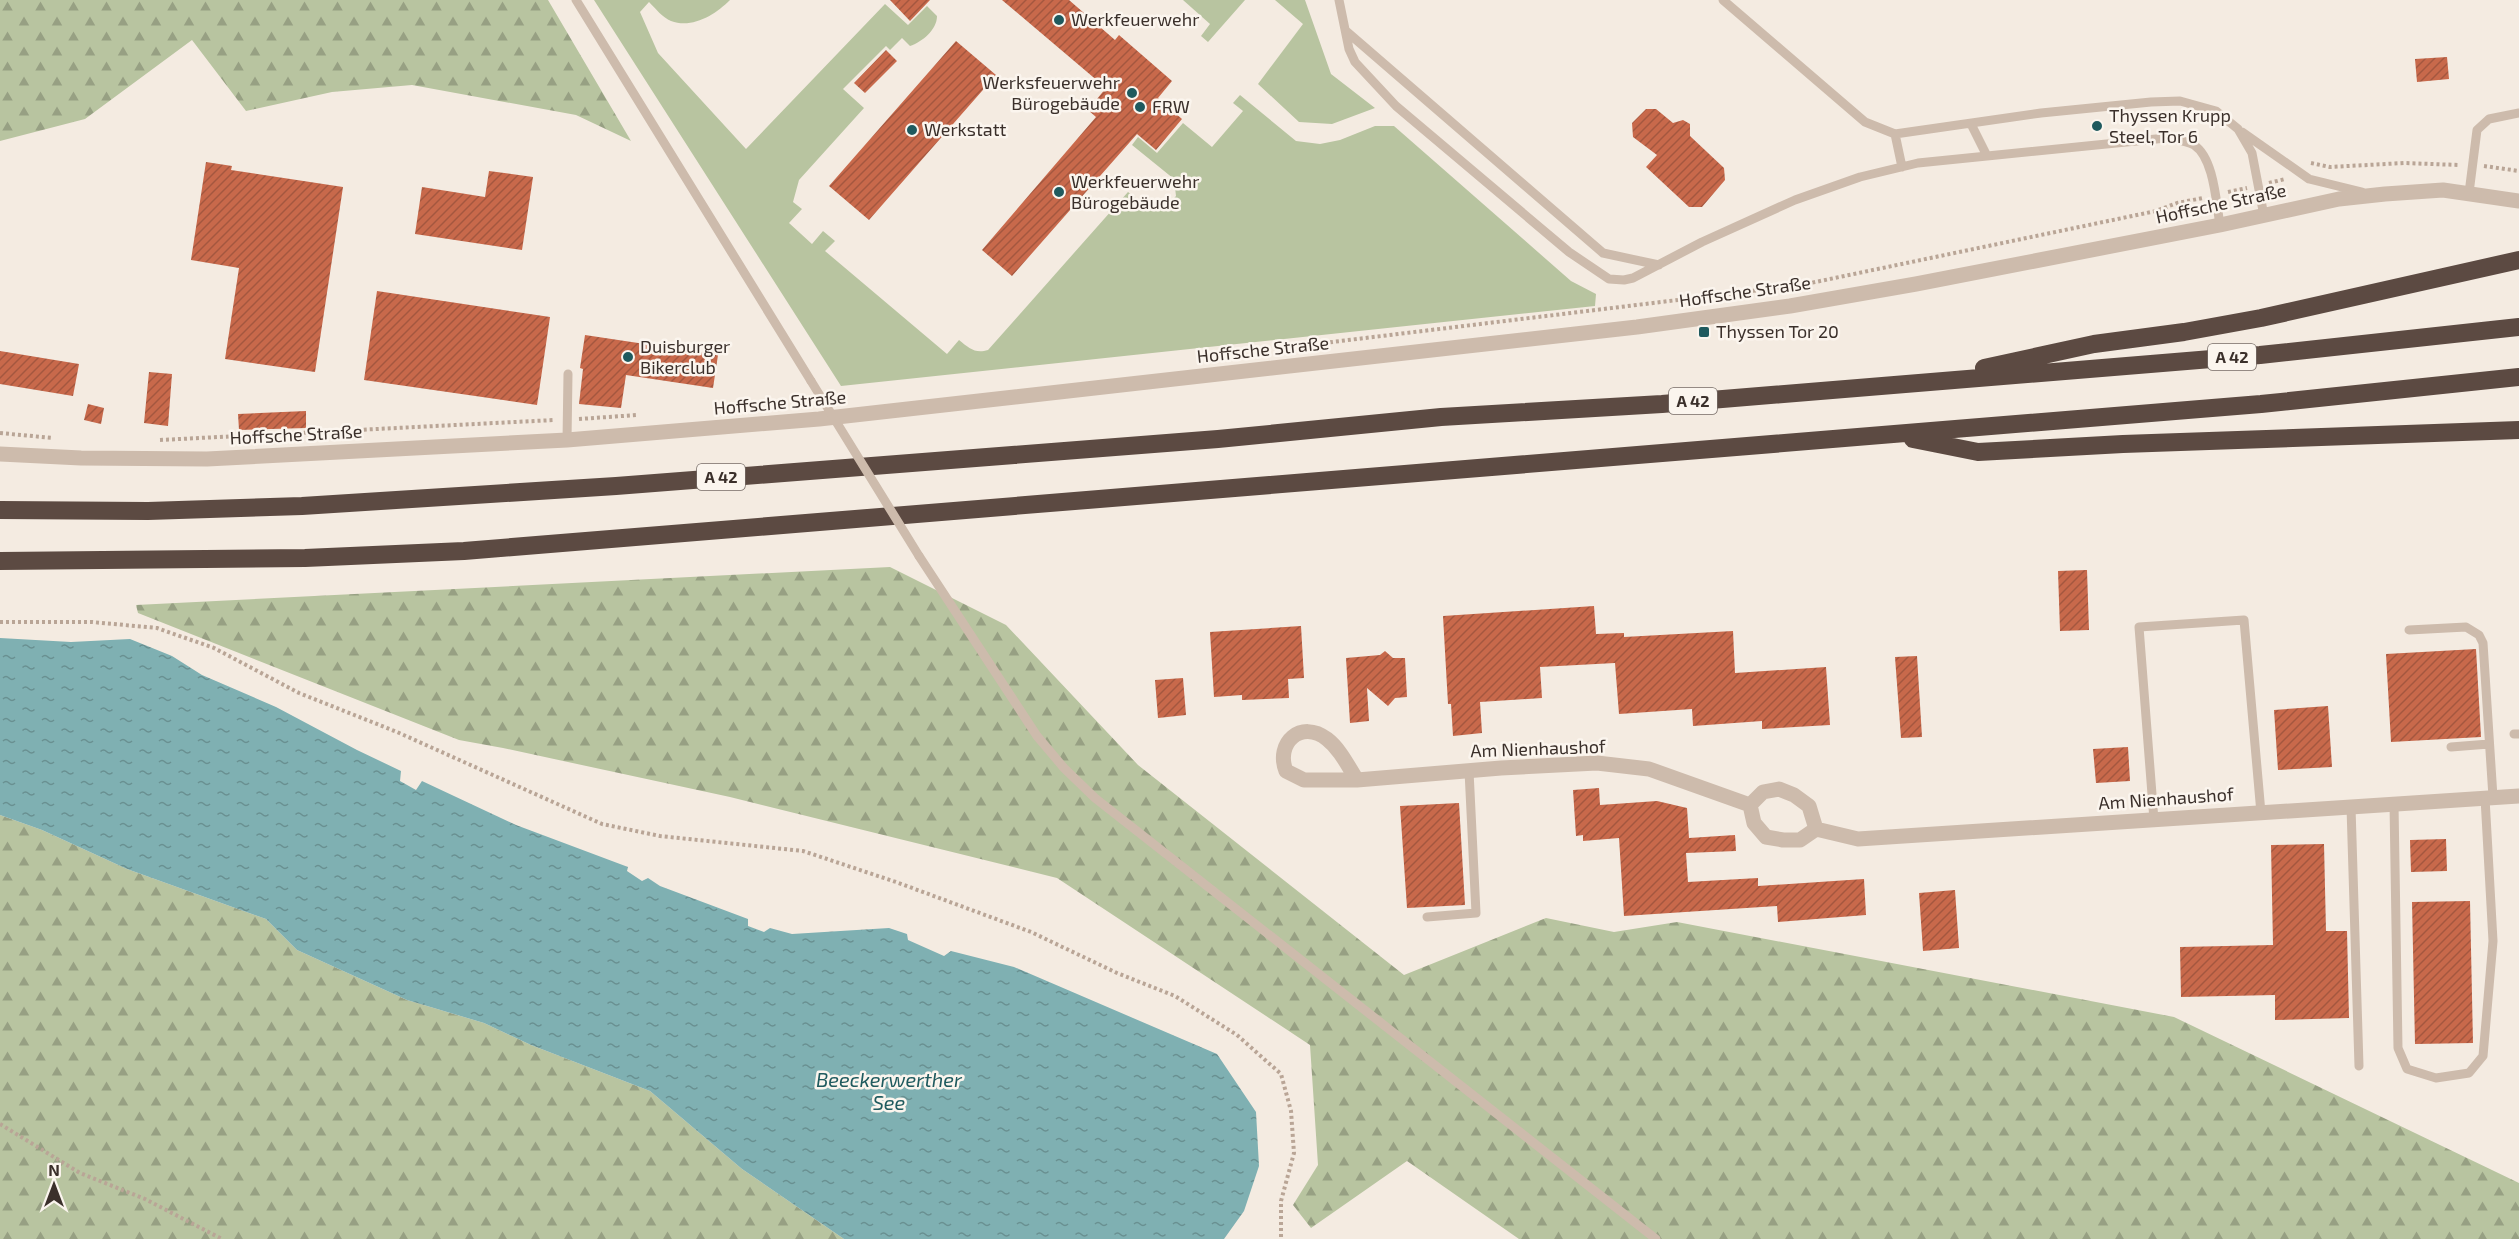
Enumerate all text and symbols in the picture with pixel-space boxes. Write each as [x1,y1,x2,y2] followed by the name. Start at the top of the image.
[1071,8,1199,30] place label: Werkfeuerwehr
[1052,13,1066,27] marker: Werkfeuerwehr
[982,71,1120,114] place label: Werksfeuerwehr Bürogebäude
[1125,86,1139,100] marker: Werksfeuerwehr Bürogebäude
[1152,95,1190,117] place label: FRW
[1133,100,1147,114] marker: FRW
[2109,104,2231,147] place label: Thyssen Krupp Steel, Tor 6
[924,118,1007,140] place label: Werkstatt
[2090,119,2104,133] marker: Thyssen Krupp Steel, Tor 6
[905,123,919,137] marker: Werkstatt
[1071,170,1199,213] place label: Werkfeuerwehr Bürogebäude
[2154,178,2288,228] street label: Hoffsche Straße
[1052,185,1066,199] marker: Werkfeuerwehr Bürogebäude
[1678,271,1812,311] street label: Hoffsche Straße
[1716,320,1839,342] place label: Thyssen Tor 20
[1697,325,1711,339] marker: Thyssen Tor 20
[1196,331,1330,367] street label: Hoffsche Straße
[640,335,730,378] place label: Duisburger Bikerclub
[2208,344,2256,370] road number: A 42
[621,350,635,364] marker: Duisburger Bikerclub
[713,385,847,419] street label: Hoffsche Straße
[1669,388,1717,414] road number: A 42
[229,420,363,448] street label: Hoffsche Straße
[697,464,745,490] road number: A 42
[1470,735,1607,761] street label: Am Nienhaushof
[2098,782,2235,814] street label: Am Nienhaushof
[816,1067,963,1114] water label: Beeckerwerther See
[24,1155,84,1215] north arrow
[48,1160,60,1179] text: N

